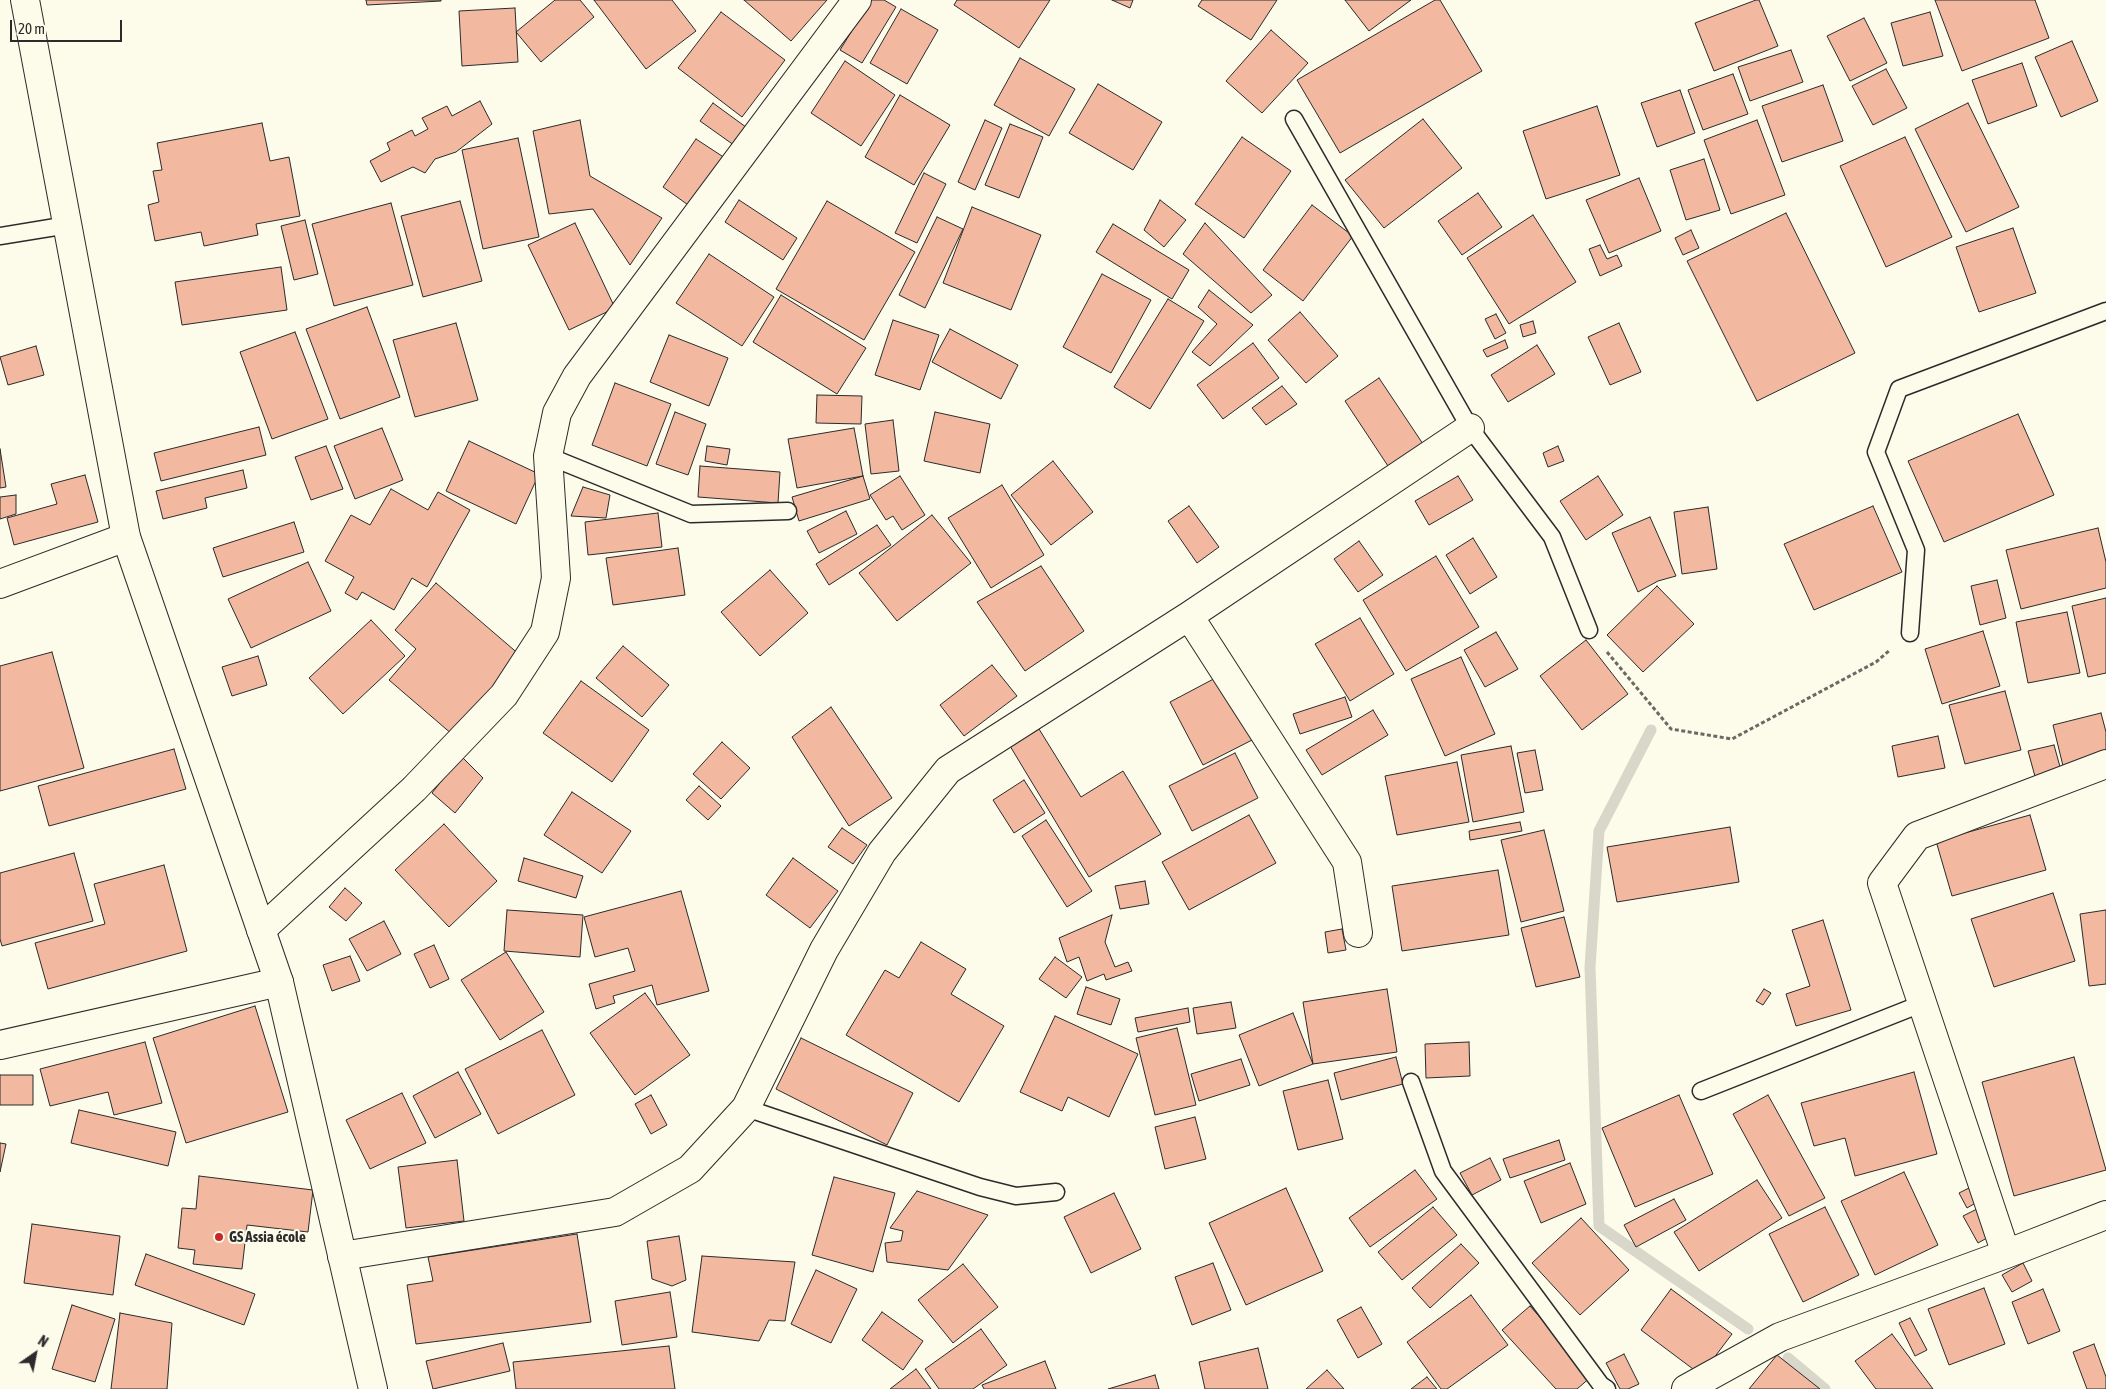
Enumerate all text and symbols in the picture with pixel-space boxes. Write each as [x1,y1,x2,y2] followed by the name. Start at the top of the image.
[12,10,125,42] scale bar
[18,20,45,37] text: 20 m
[229,1228,306,1246] place label: GS Assia école
[213,1231,225,1243] marker: GS Assia école
[10,1329,60,1379] north arrow
[35,1332,51,1350] text: N

